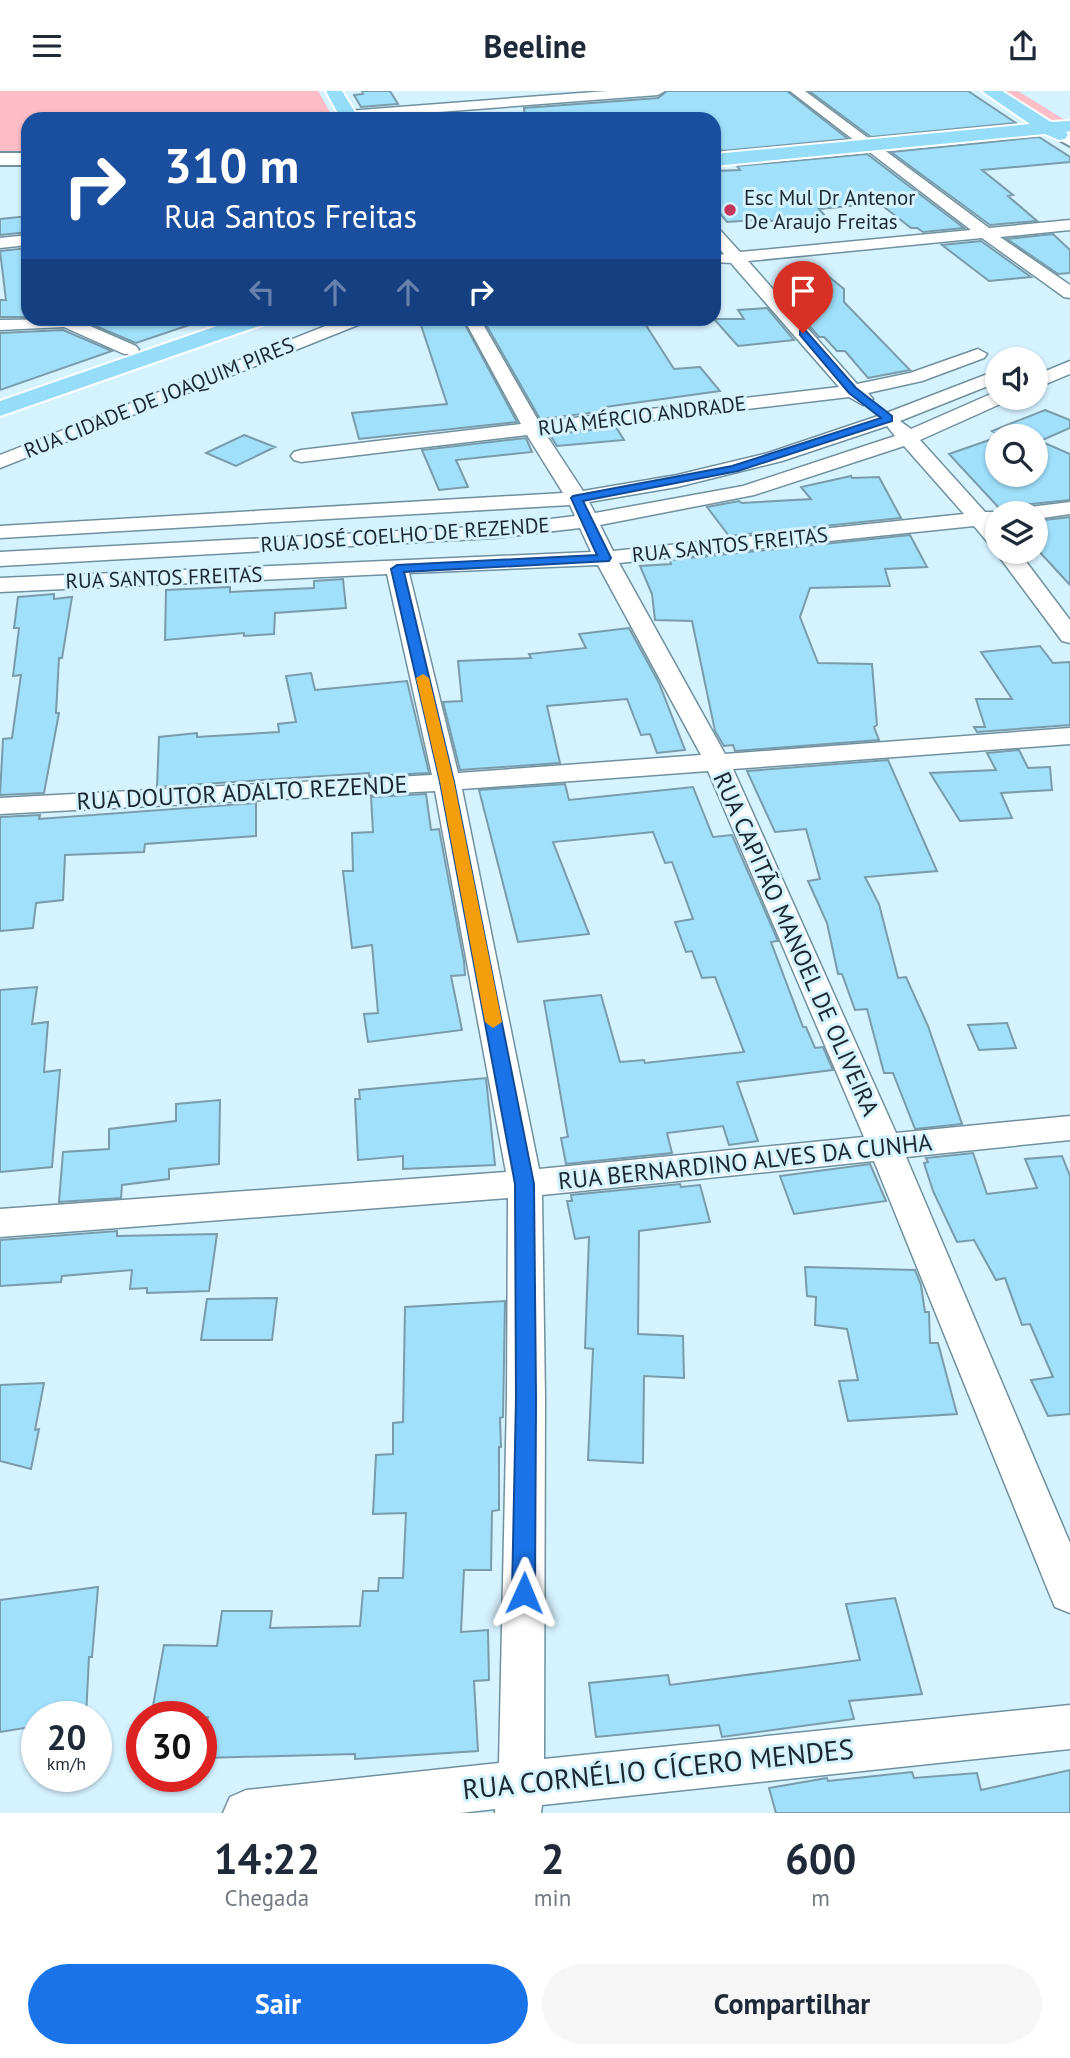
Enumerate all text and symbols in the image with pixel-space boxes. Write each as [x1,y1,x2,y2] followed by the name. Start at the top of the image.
[484,25,586,67] text: Beeline
[28,27,66,65] icon: menu
[1004,27,1042,65] icon: share
[164,133,299,197] text: 310 m
[49,140,140,231] icon: right
[744,184,915,235] place label: Esc Mul Dr Antenor De Araujo Freitas
[164,195,417,237] text: Rua Santos Freitas
[722,202,738,218] marker: Esc Mul Dr Antenor De Araujo Freitas
[773,261,833,333] pin
[784,272,822,310] icon: arrive
[243,273,281,311] icon: left
[316,273,354,311] icon: ahead
[389,273,427,311] icon: ahead
[462,273,500,311] icon: right
[20,331,298,464] street label: RUA CIDADE DE JOAQUIM PIRES
[985,347,1048,564] map controls
[985,347,1048,410] button: sound
[536,389,748,442] street label: RUA MÉRCIO ANDRADE
[985,424,1048,487] button: search
[985,501,1048,564] button: layers
[259,511,550,558] street label: RUA JOSÉ COELHO DE REZENDE
[631,521,829,568] street label: RUA SANTOS FREITAS
[65,561,263,594] street label: RUA SANTOS FREITAS
[706,767,886,1121] street label: RUA CAPITÃO MANOEL DE OLIVEIRA
[76,768,408,817] street label: RUA DOUTOR ADALTO REZENDE
[556,1126,933,1197] street label: RUA BERNARDINO ALVES DA CUNHA
[487,1556,561,1630] position arrow
[126,1701,217,1792] speed limit sign: 30
[47,1714,86,1760] text: 20
[460,1730,855,1807] street label: RUA CORNÉLIO CÍCERO MENDES
[47,1752,86,1775] text: km/h
[214,1831,320,1886] text: 14:22
[541,1831,564,1886] text: 2
[785,1831,856,1886] text: 600
[225,1883,309,1912] text: Chegada
[534,1883,571,1912] text: min
[811,1883,830,1912] text: m
[28,1964,528,2044] button: Sair
[542,1964,1042,2044] button: Compartilhar

